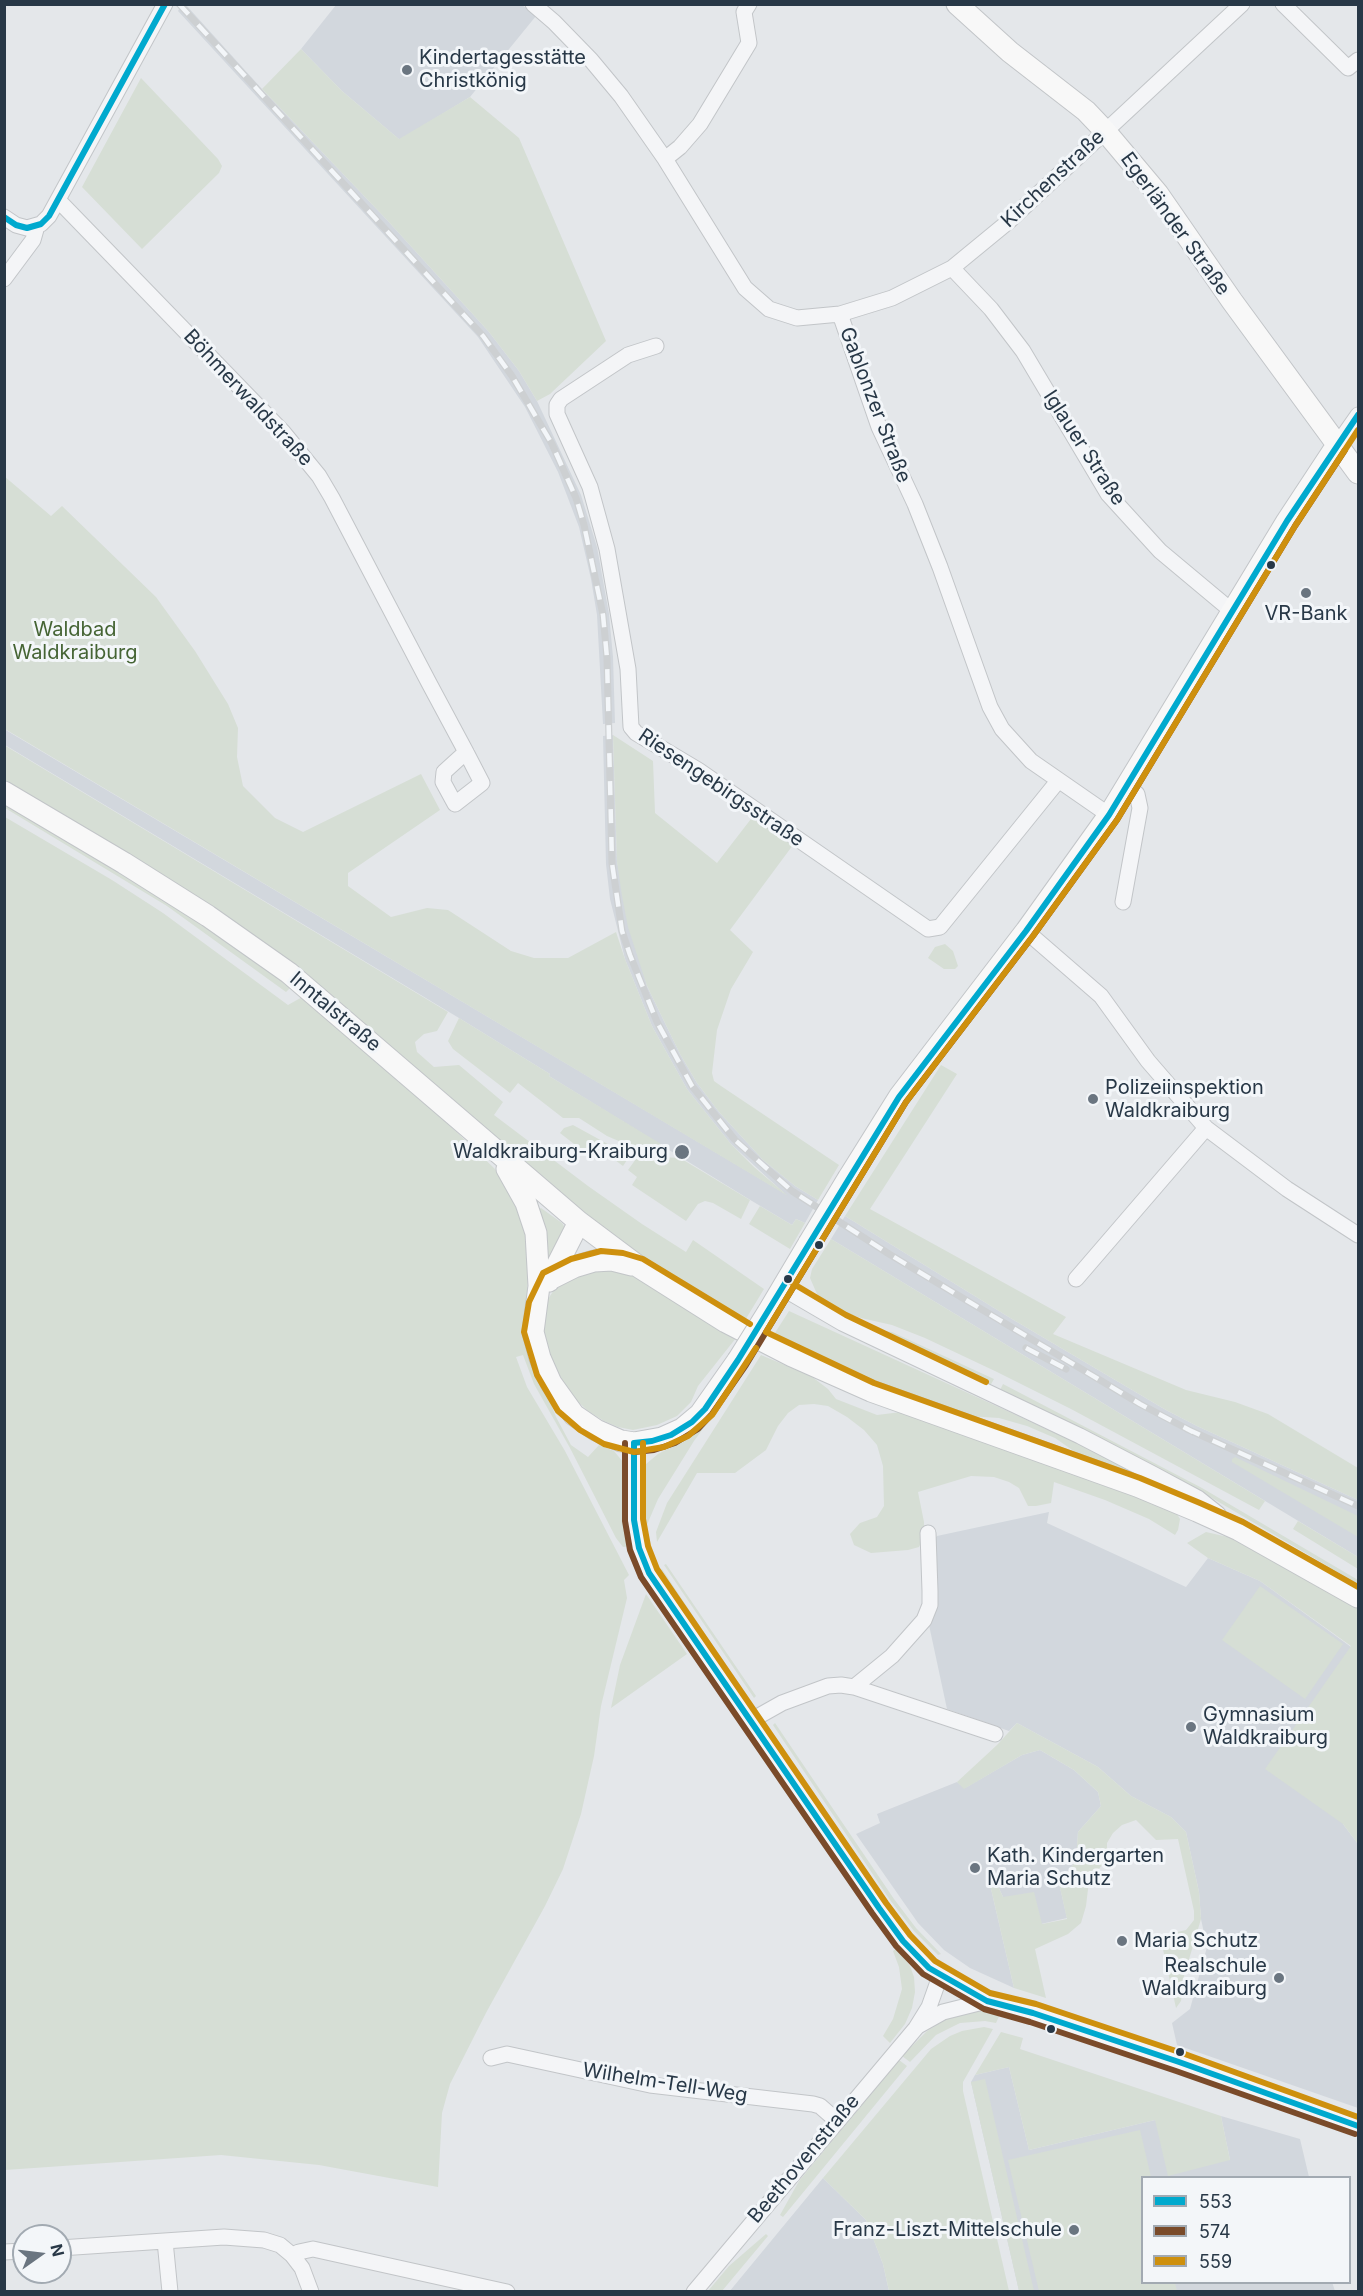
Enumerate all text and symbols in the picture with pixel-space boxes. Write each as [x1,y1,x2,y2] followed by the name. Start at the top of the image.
[419,46,586,93] place label: Kindertagesstätte Christkönig
[400,63,414,77] marker: Kindertagesstätte Christkönig
[996,125,1110,233] street label: Kirchenstraße
[1115,148,1235,300] street label: Egerländer Straße
[834,324,916,486] street label: Gablonzer Straße
[178,325,318,471] street label: Böhmerwaldstraße
[1038,386,1130,510] street label: Iglauer Straße
[1265,559,1277,571] unlabelled marker
[1299,586,1313,600] marker: VR-Bank
[1265,602,1347,626] place label: VR-Bank
[12,618,138,665] park label: Waldbad Waldkraiburg
[634,724,808,852] street label: Riesengebirgsstraße
[285,967,385,1057] street label: Inntalstraße
[1105,1076,1264,1123] place label: Polizeiinspektion Waldkraiburg
[1086,1092,1100,1106] marker: Polizeiinspektion Waldkraiburg
[453,1140,668,1164] place label: Waldkraiburg-Kraiburg
[673,1143,691,1161] marker: Waldkraiburg-Kraiburg
[813,1239,825,1251] unlabelled marker
[782,1273,794,1285] unlabelled marker
[1203,1703,1328,1750] place label: Gymnasium Waldkraiburg
[1184,1720,1198,1734] marker: Gymnasium Waldkraiburg
[987,1844,1164,1891] place label: Kath. Kindergarten Maria Schutz
[968,1861,982,1875] marker: Kath. Kindergarten Maria Schutz
[1134,1929,1258,1953] place label: Maria Schutz
[1115,1934,1129,1948] marker: Maria Schutz
[1142,1954,1267,2001] place label: Realschule Waldkraiburg
[1272,1971,1286,1985] marker: Realschule Waldkraiburg
[1045,2023,1057,2035] unlabelled marker
[1174,2046,1186,2058] unlabelled marker
[581,2058,749,2108] street label: Wilhelm-Tell-Weg
[743,2090,865,2228] street label: Beethovenstraße
[1141,2176,1351,2284] legend
[1199,2191,1232,2212] text: 553
[833,2218,1062,2242] place label: Franz-Liszt-Mittelschule
[1199,2221,1231,2242] text: 574
[1067,2223,1081,2237] marker: Franz-Liszt-Mittelschule
[12,2224,72,2284] north arrow
[46,2242,69,2258] text: N
[1199,2251,1232,2272] text: 559

